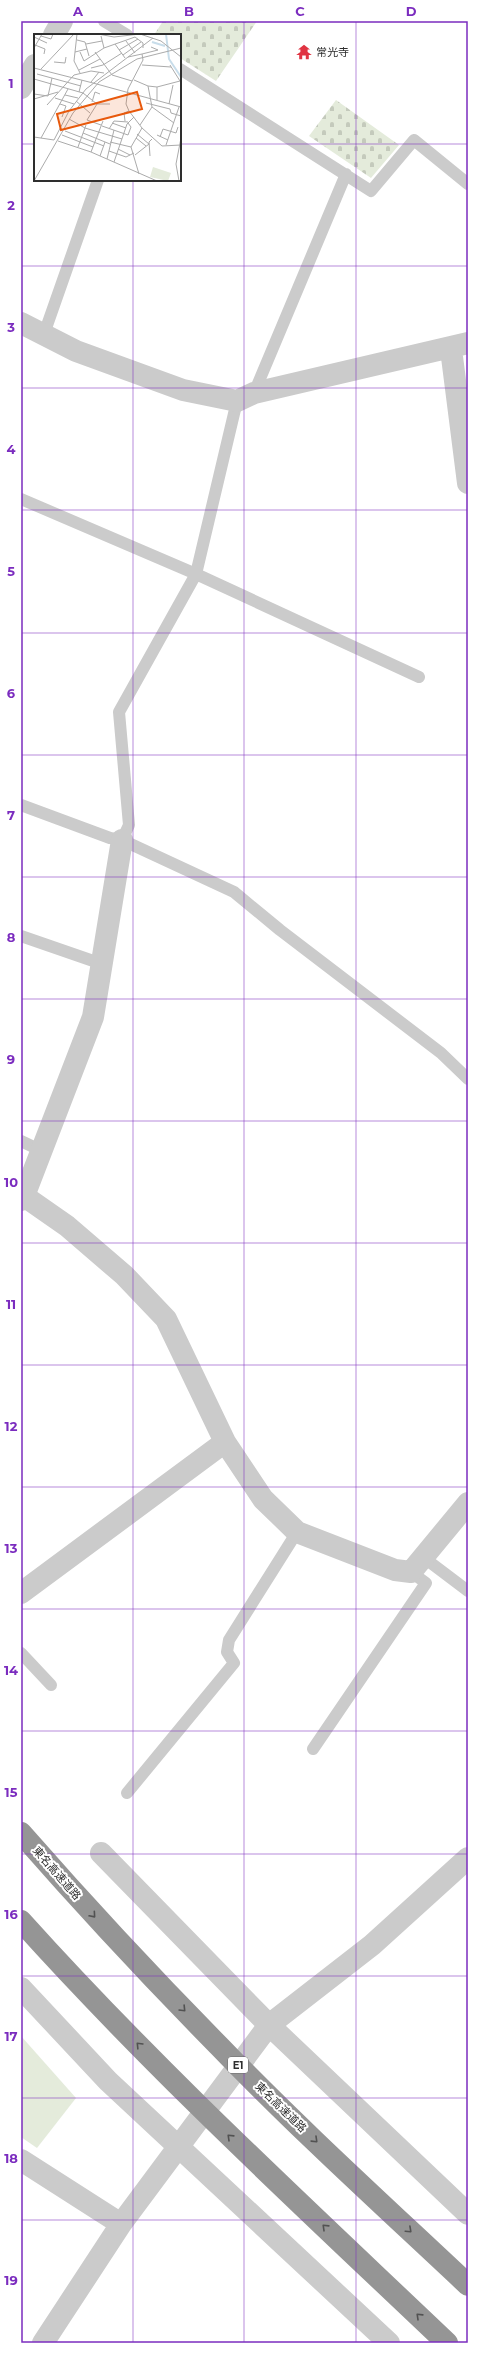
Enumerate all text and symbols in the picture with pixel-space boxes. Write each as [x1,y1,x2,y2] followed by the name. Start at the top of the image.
[72,3,84,19] text: A
[184,3,194,19] text: B
[295,3,305,19] text: C
[406,3,417,19] text: D
[34,34,181,181] inset map
[295,43,313,61] temple icon: 常光寺
[316,45,349,59] place label: 常光寺
[8,75,14,91] text: 1
[7,197,15,213] text: 2
[6,319,15,335] text: 3
[7,441,16,457] text: 4
[7,563,15,579] text: 5
[7,685,16,701] text: 6
[7,807,15,823] text: 7
[7,929,16,945] text: 8
[7,1051,15,1067] text: 9
[4,1174,18,1190] text: 10
[6,1296,16,1312] text: 11
[5,1418,18,1434] text: 12
[5,1540,18,1556] text: 13
[4,1662,18,1678] text: 14
[5,1784,18,1800] text: 15
[30,1844,84,1902] street label: 東名高速道路
[4,1906,18,1922] text: 16
[88,1910,95,1917] one-way arrow
[178,2004,186,2012] one-way arrow
[4,2028,18,2044] text: 17
[136,2042,143,2050] one-way arrow
[228,2057,248,2073] road number: E1
[252,2079,310,2135] street label: 東名高速道路
[228,2135,235,2142] one-way arrow
[310,2135,318,2143] one-way arrow
[4,2150,18,2166] text: 18
[322,2224,330,2231] one-way arrow
[404,2225,412,2232] one-way arrow
[4,2272,18,2288] text: 19
[416,2313,424,2321] one-way arrow

